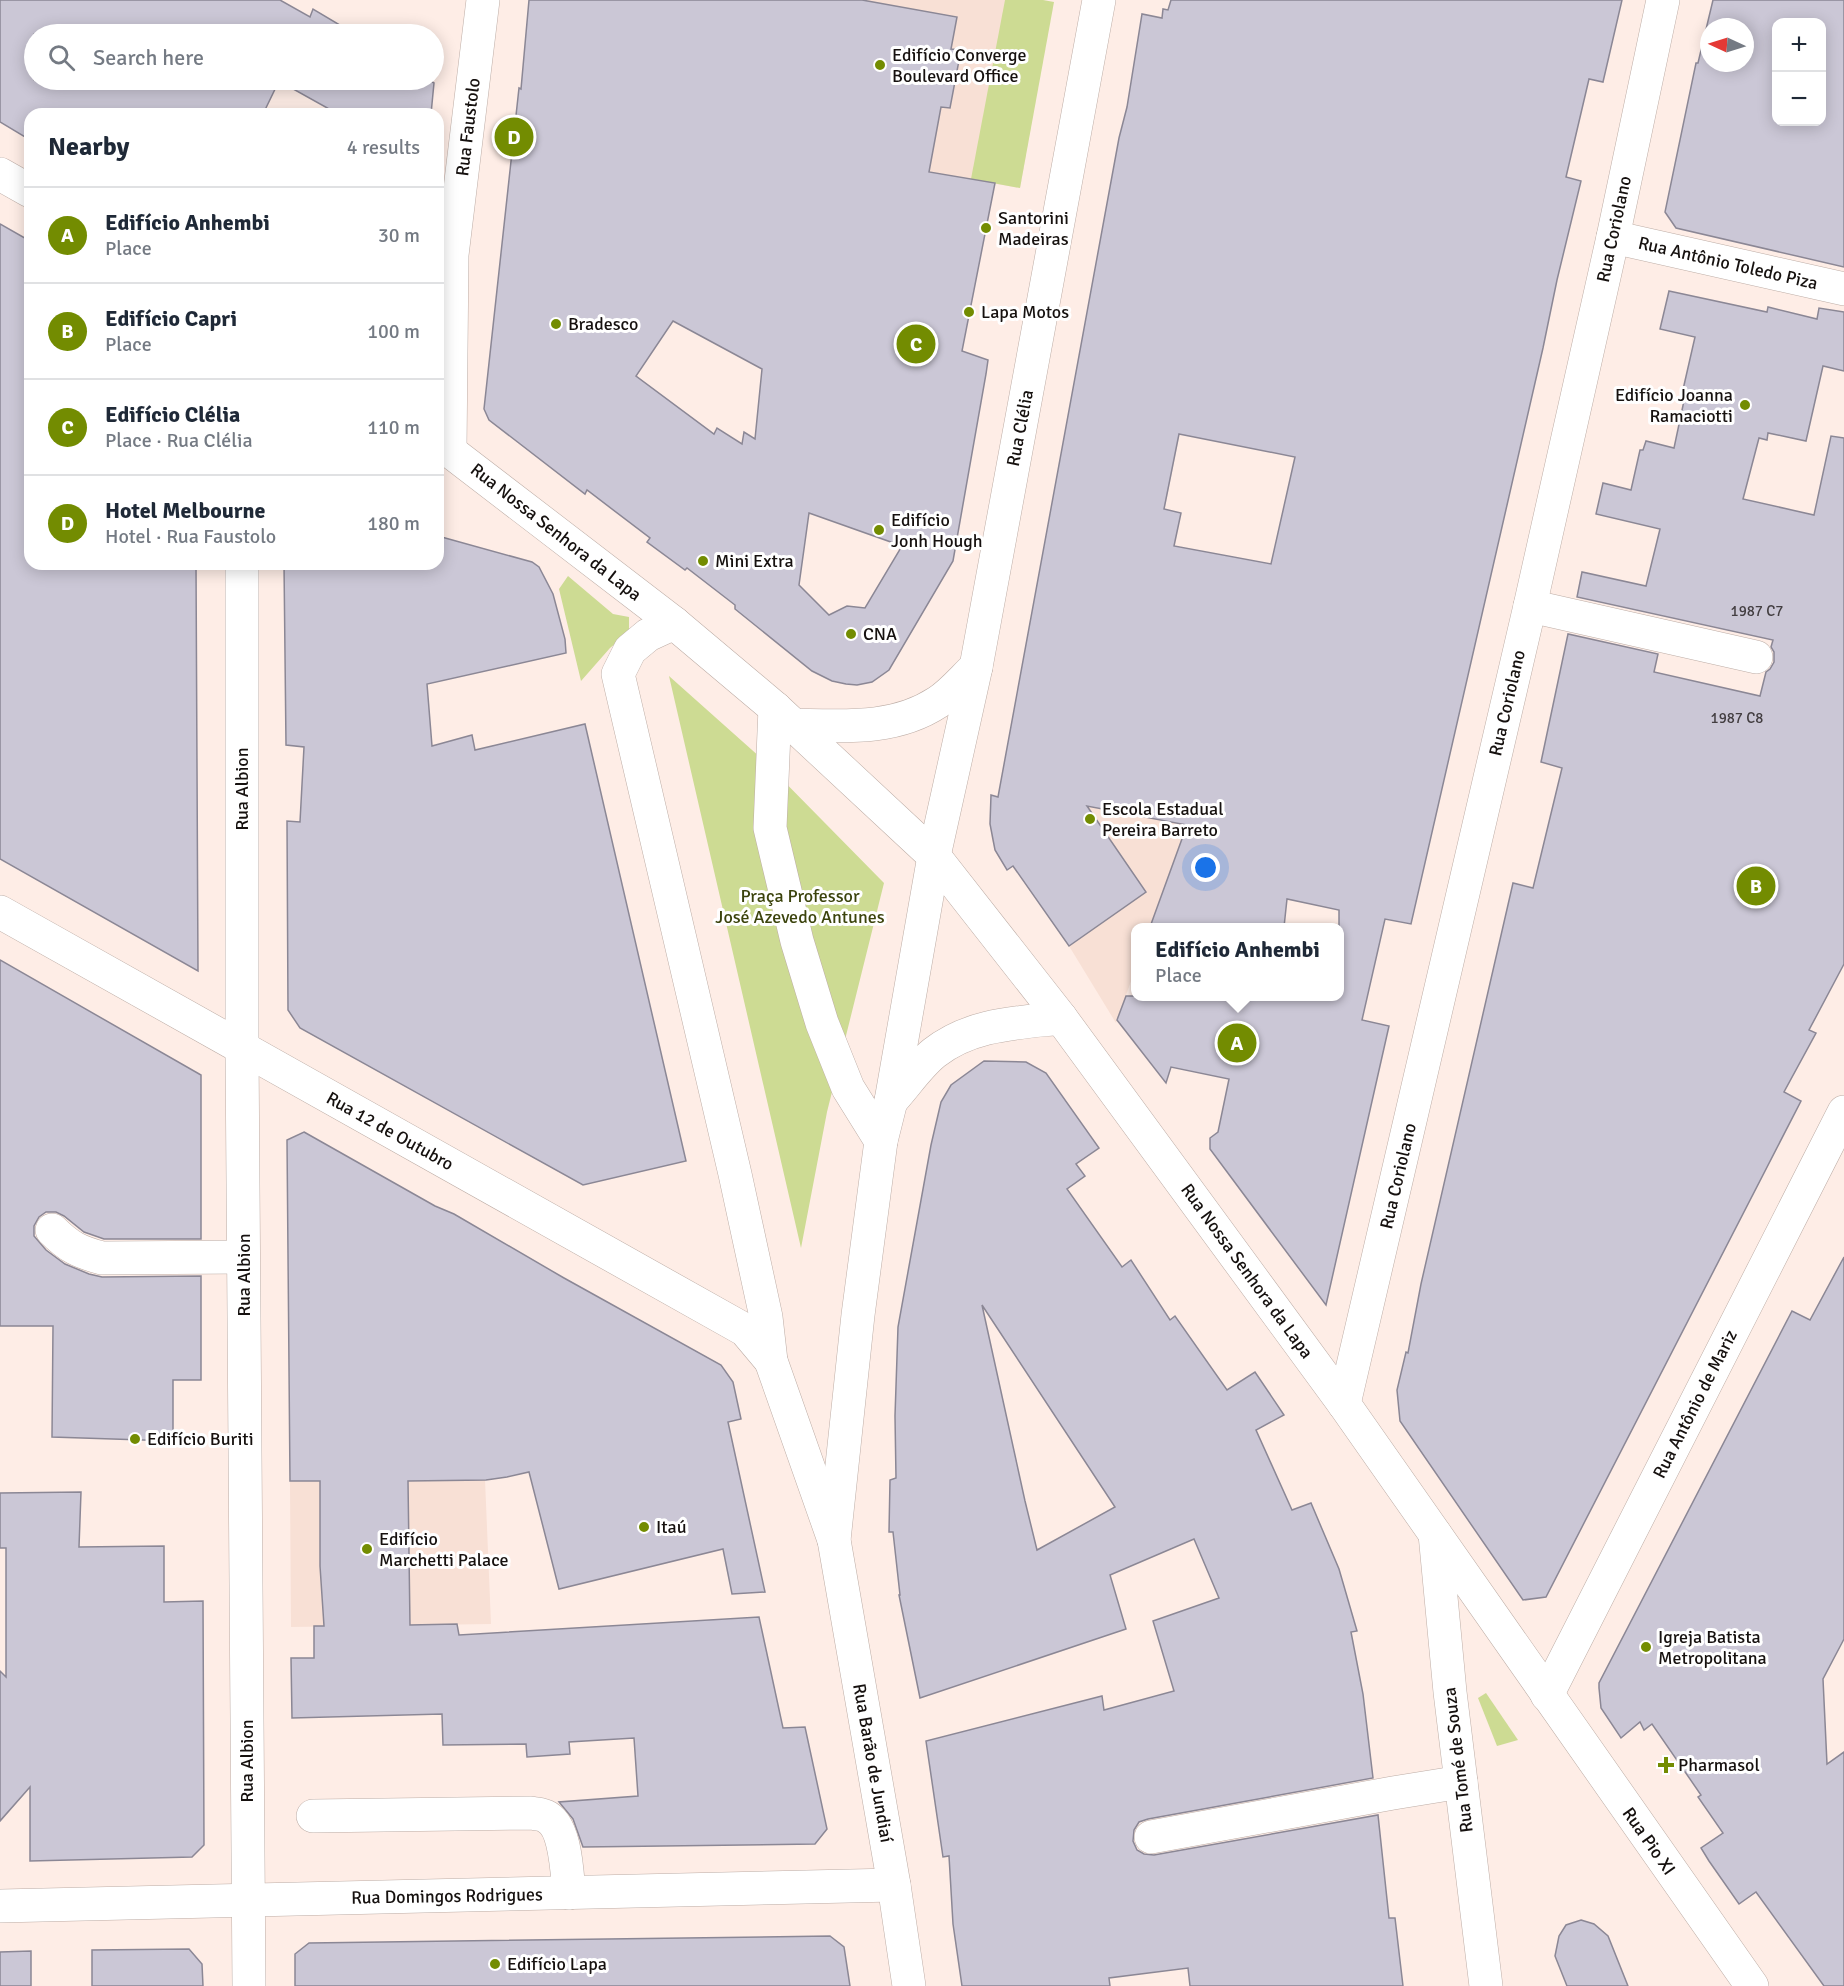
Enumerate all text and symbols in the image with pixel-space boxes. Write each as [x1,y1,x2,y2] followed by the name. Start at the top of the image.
[1700,18,1754,72] north arrow
[1772,18,1826,126] map controls
[1772,18,1826,72] button: +
[24,24,444,90] search box
[45,41,78,74] icon: search
[93,44,204,71] text: Search here
[892,44,1026,87] place label: Edifício Converge Boulevard Office
[873,58,887,72] marker: Edifício Converge Boulevard Office
[1772,72,1826,126] button: −
[451,77,485,177] street label: Rua Faustolo
[494,114,534,160] pin: D
[48,131,129,163] text: Nearby
[347,135,420,160] text: 4 results
[1592,174,1636,284] street label: Rua Coriolano
[998,207,1069,250] place label: Santorini Madeiras
[105,209,270,236] text: Edifício Anhembi
[979,221,993,235] marker: Santorini Madeiras
[61,223,74,248] text: A
[378,223,420,248] text: 30 m
[1636,232,1820,294] street label: Rua Antônio Toledo Piza
[105,236,152,261] text: Place
[981,301,1069,323] place label: Lapa Motos
[105,305,237,332] text: Edifício Capri
[962,305,976,319] marker: Lapa Motos
[568,313,638,335] place label: Bradesco
[549,317,563,331] marker: Bradesco
[61,319,74,344] text: B
[367,319,420,344] text: 100 m
[896,322,936,366] pin: C
[105,332,152,357] text: Place
[1615,384,1733,427] place label: Edifício Joanna Ramaciotti
[1002,388,1038,468] street label: Rua Clélia
[1738,398,1752,412] marker: Edifício Joanna Ramaciotti
[105,401,240,428] text: Edifício Clélia
[61,415,74,440] text: C
[367,415,420,440] text: 110 m
[105,428,253,453] text: Place · Rua Clélia
[466,458,646,606] street label: Rua Nossa Senhora da Lapa
[105,497,265,524] text: Hotel Melbourne
[891,509,983,552] place label: Edifício Jonh Hough
[61,511,74,536] text: D
[367,511,420,536] text: 180 m
[872,523,886,537] marker: Edifício Jonh Hough
[105,524,276,549] text: Hotel · Rua Faustolo
[715,550,794,572] place label: Mini Extra
[696,554,710,568] marker: Mini Extra
[1731,602,1783,620] house number: 1987 C7
[863,623,897,645] place label: CNA
[844,627,858,641] marker: CNA
[1484,648,1530,758] street label: Rua Coriolano
[1711,709,1763,727] house number: 1987 C8
[231,747,253,831] street label: Rua Albion
[1102,798,1223,841] place label: Escola Estadual Pereira Barreto
[1083,812,1097,826] marker: Escola Estadual Pereira Barreto
[1191,853,1220,882] your location
[1736,864,1776,908] pin: B
[715,885,885,928] park label: Praça Professor José Azevedo Antunes
[1131,923,1344,1001] popup
[1155,936,1320,963] text: Edifício Anhembi
[1155,963,1202,988] text: Place
[1218,1020,1256,1066] pin: A
[322,1087,458,1175] street label: Rua 12 de Outubro
[1375,1121,1421,1231] street label: Rua Coriolano
[1176,1179,1318,1363] street label: Rua Nossa Senhora da Lapa
[233,1233,255,1317] street label: Rua Albion
[1648,1326,1742,1482] street label: Rua Antônio de Mariz
[147,1428,254,1450] place label: Edifício Buriti
[128,1432,142,1446] marker: Edifício Buriti
[656,1516,687,1538] place label: Itaú
[637,1520,651,1534] marker: Itaú
[379,1528,509,1571] place label: Edifício Marchetti Palace
[360,1542,374,1556] marker: Edifício Marchetti Palace
[1658,1626,1767,1669] place label: Igreja Batista Metropolitana
[1639,1640,1653,1654] marker: Igreja Batista Metropolitana
[848,1682,898,1844] street label: Rua Barão de Jundiaí
[1438,1686,1478,1834] street label: Rua Tomé de Souza
[236,1719,258,1803] street label: Rua Albion
[1678,1754,1760,1776] place label: Pharmasol
[1659,1758,1673,1772] marker: Pharmasol
[1618,1803,1680,1879] street label: Rua Pio XI
[351,1883,543,1909] street label: Rua Domingos Rodrigues
[507,1953,607,1975] place label: Edifício Lapa
[488,1957,502,1971] marker: Edifício Lapa

